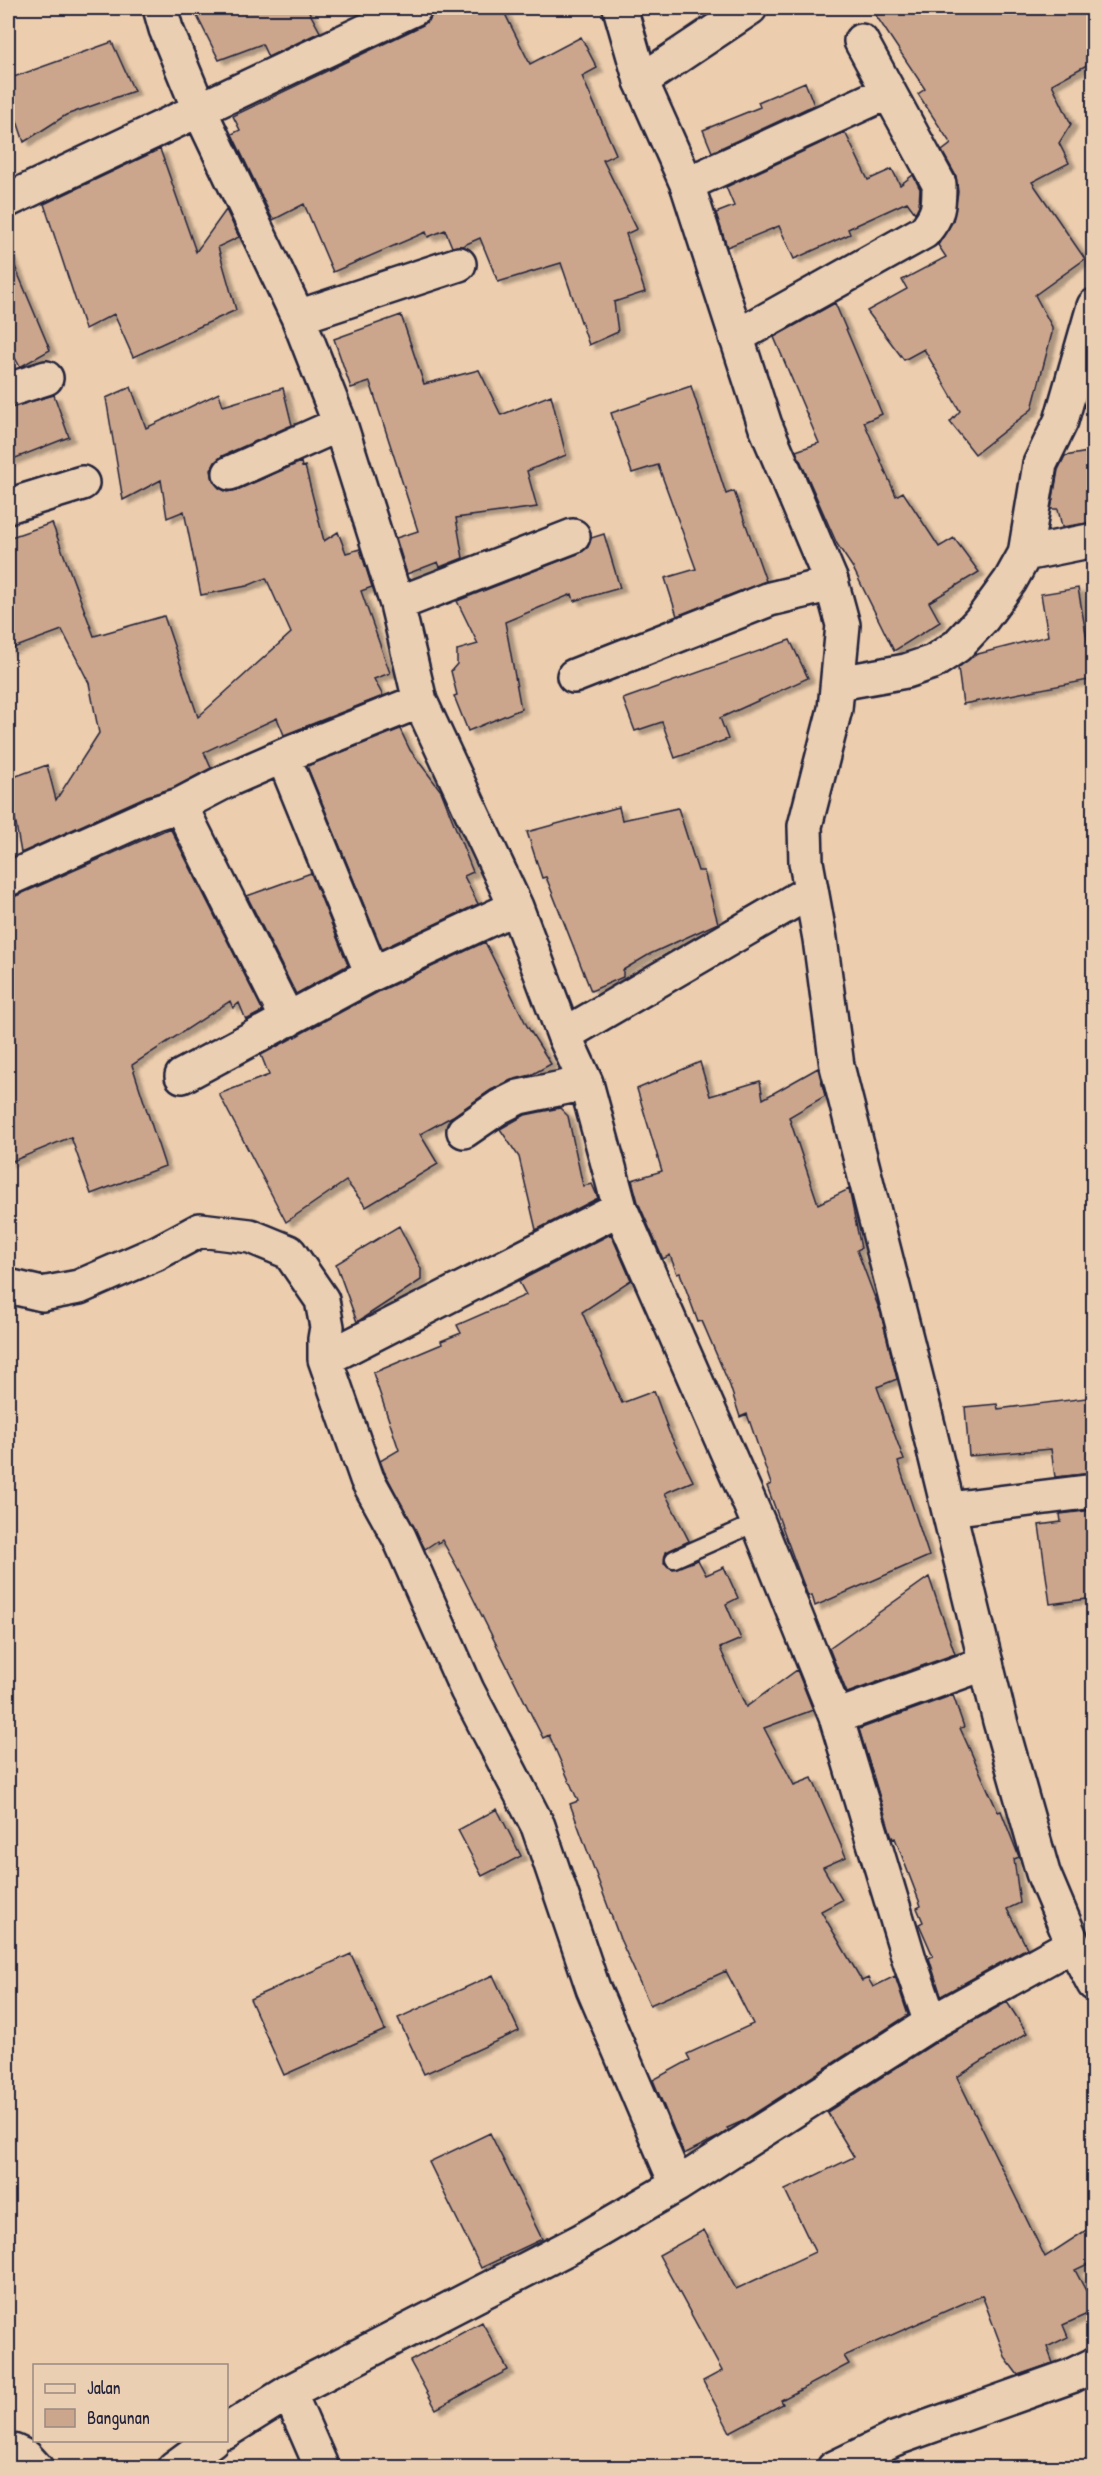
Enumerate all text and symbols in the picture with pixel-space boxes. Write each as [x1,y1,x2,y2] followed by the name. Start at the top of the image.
[33,2364,228,2442] legend
[87,2375,121,2400] text: Jalan
[87,2405,150,2430] text: Bangunan

